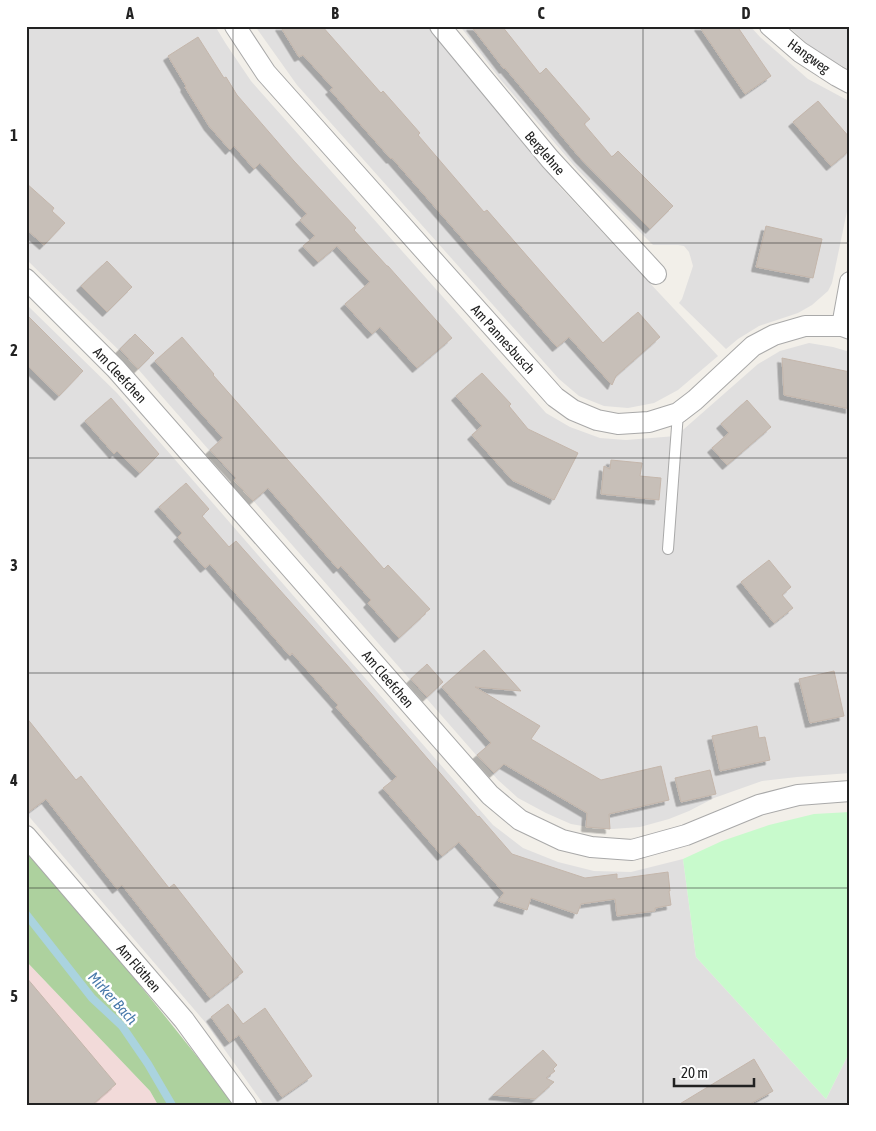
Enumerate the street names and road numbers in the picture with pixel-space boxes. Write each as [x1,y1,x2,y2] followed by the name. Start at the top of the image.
[785,35,833,77] street label: Hangweg
[522,128,568,178] street label: Berglehne
[468,301,538,377] street label: Am Pannesbusch
[90,344,150,406] street label: Am Cleefchen
[359,647,417,711] street label: Am Cleefchen
[114,941,164,995] street label: Am Flöthen

